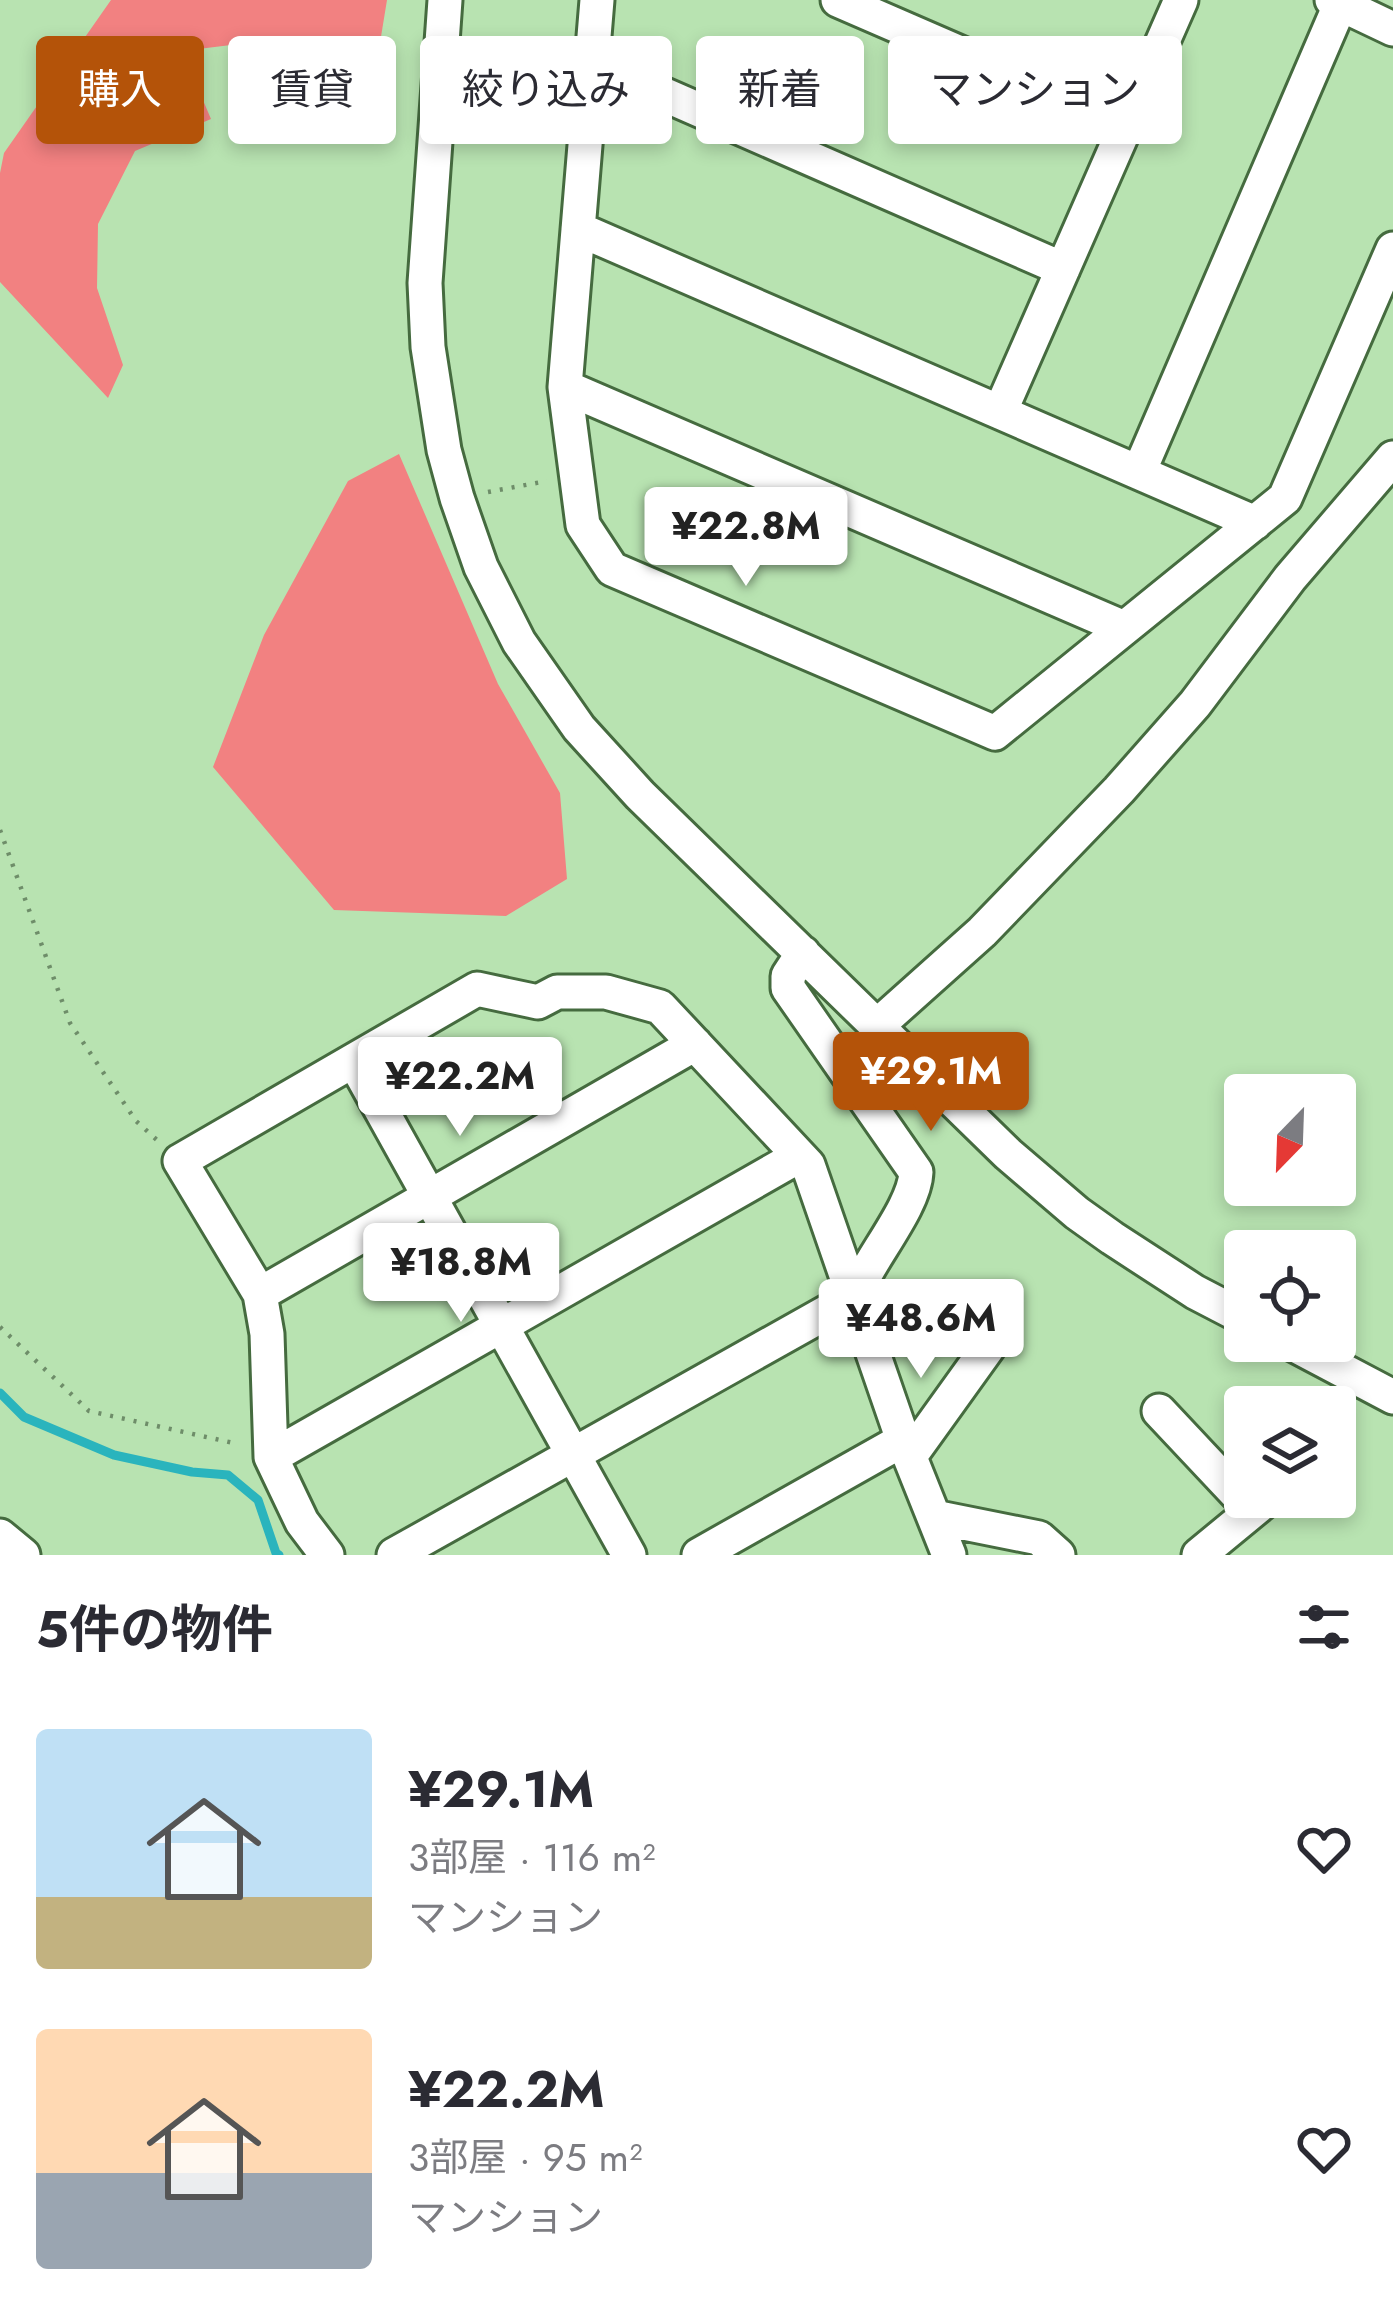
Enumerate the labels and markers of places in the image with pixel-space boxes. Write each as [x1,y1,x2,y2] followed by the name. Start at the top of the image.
[648,487,844,589] pin: ¥22.8M
[833,1032,1029,1134] pin: ¥29.1M
[362,1037,558,1139] pin: ¥22.2M
[363,1223,559,1325] pin: ¥18.8M
[823,1279,1019,1381] pin: ¥48.6M

